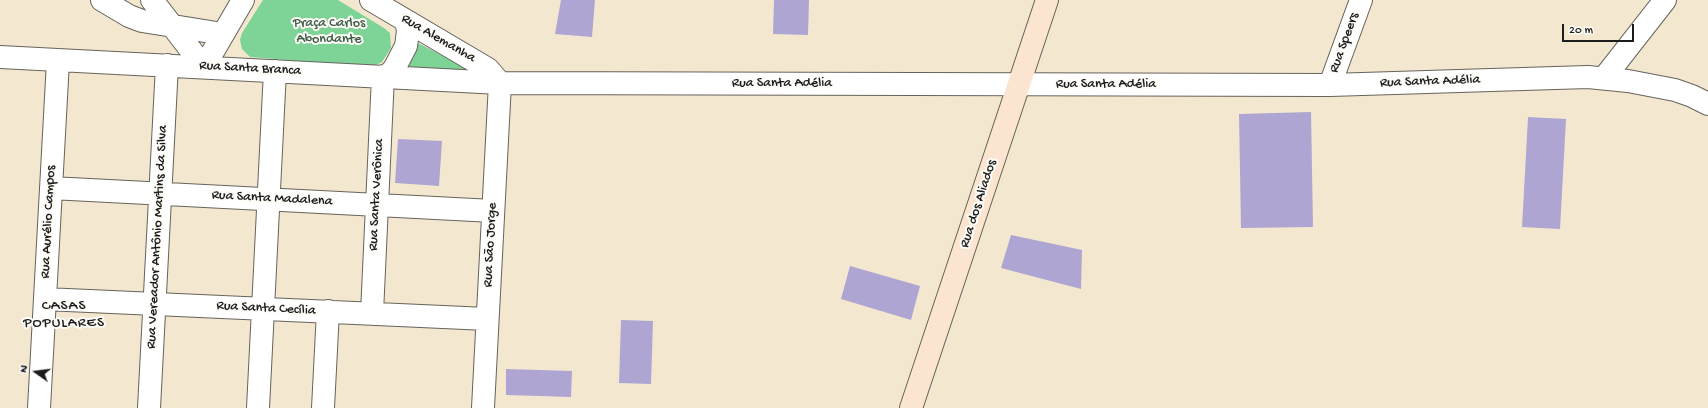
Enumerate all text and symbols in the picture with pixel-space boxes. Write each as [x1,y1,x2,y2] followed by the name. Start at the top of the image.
[398,11,478,67] street label: Rua Alemanha
[1326,11,1364,75] street label: Rua Speers
[293,16,365,48] park label: Praça Carlos Abondante
[1564,16,1636,42] scale bar
[1569,24,1593,38] text: 20 m
[199,58,301,80] street label: Rua Santa Branca
[1380,72,1480,92] street label: Rua Santa Adélia
[732,76,832,92] street label: Rua Santa Adélia
[1056,77,1156,93] street label: Rua Santa Adélia
[144,125,172,349] street label: Rua Vereador Antônio Martins da Silva
[366,139,388,251] street label: Rua Santa Verônica
[957,158,1001,250] street label: Rua dos Aliados
[38,165,60,279] street label: Rua Aurélio Campos
[211,187,333,211] street label: Rua Santa Madalena
[480,202,502,288] street label: Rua São Jorge
[23,298,105,333] district label: CASAS POPULARES
[216,298,316,320] street label: Rua Santa Cecília
[16,352,56,392] north arrow
[18,364,31,374] text: N

